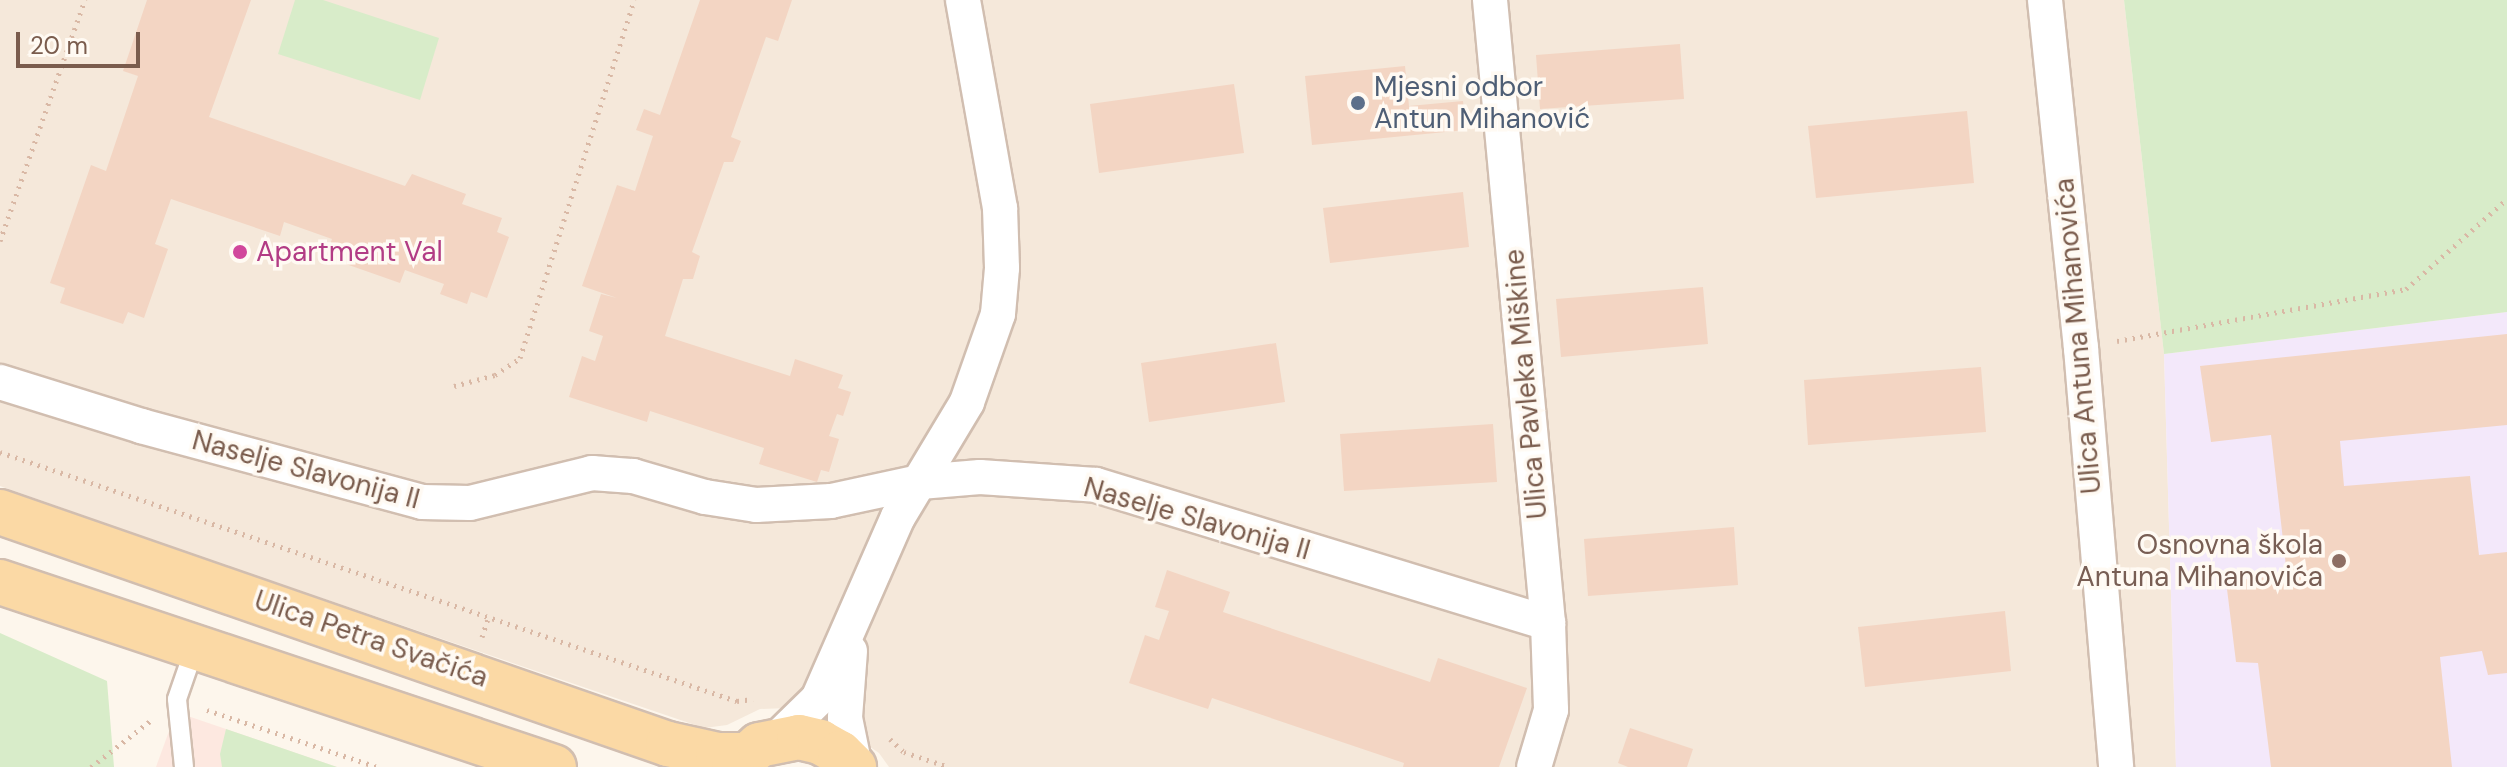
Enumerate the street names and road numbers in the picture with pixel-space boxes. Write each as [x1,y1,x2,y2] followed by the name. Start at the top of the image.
[2047,177,2109,495] street label: Ulica Antuna Mihanovića
[1497,248,1555,520] street label: Ulica Pavleka Miškine
[189,423,423,517] street label: Naselje Slavonija II
[1080,471,1314,567] street label: Naselje Slavonija II
[250,583,492,695] street label: Ulica Petra Svačića

